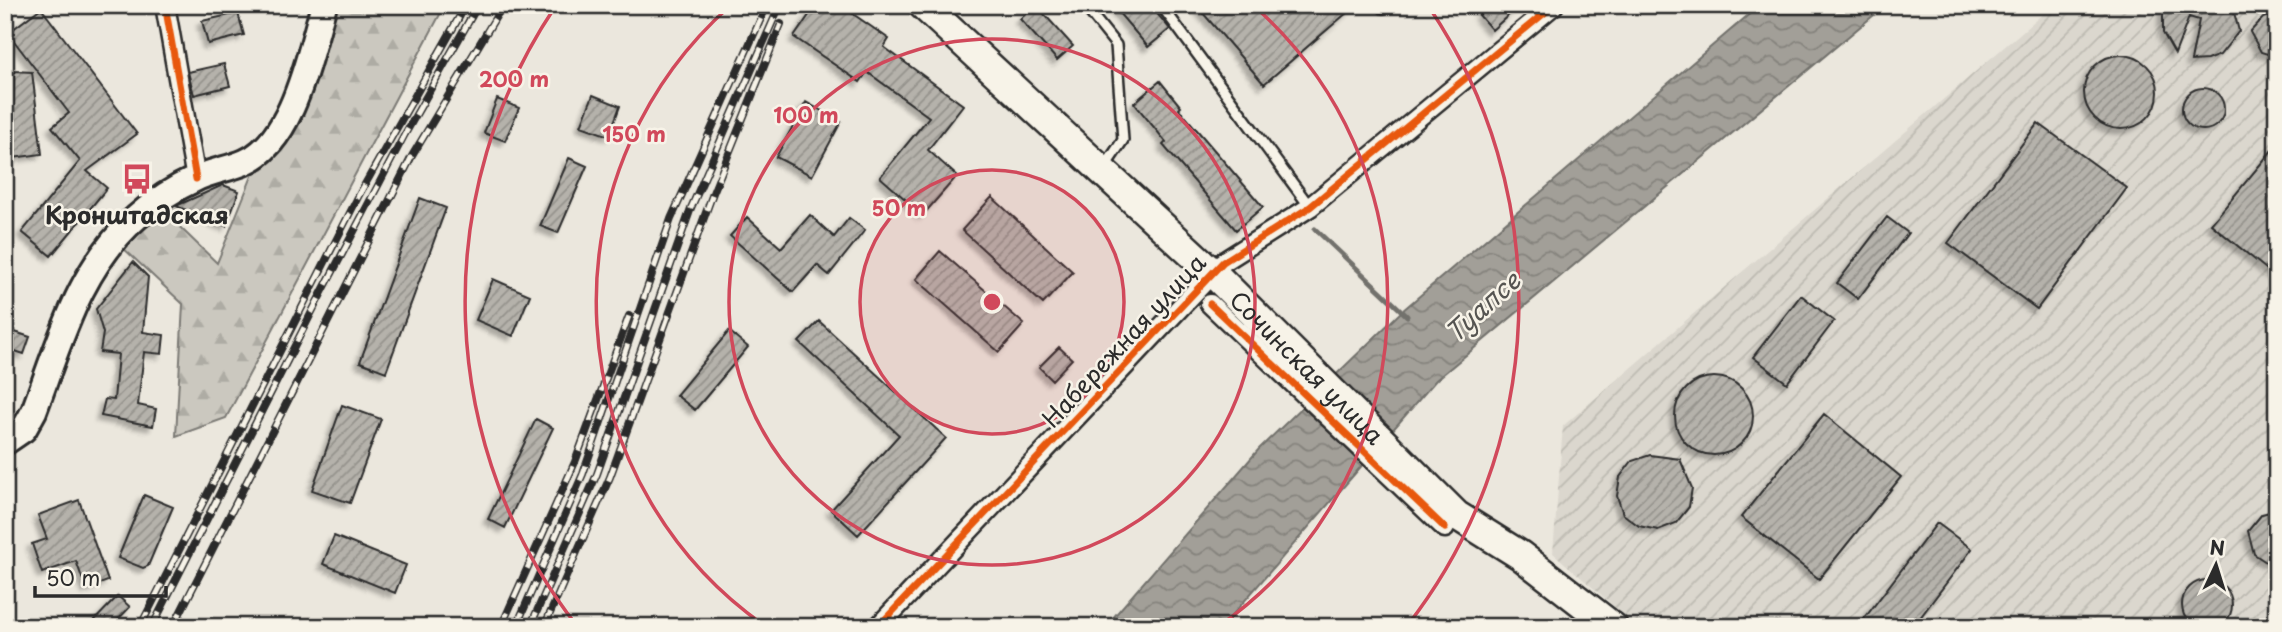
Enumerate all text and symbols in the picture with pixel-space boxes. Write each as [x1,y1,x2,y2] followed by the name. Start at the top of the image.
[479,62,549,94] text: 200 m
[773,98,839,130] text: 100 m
[602,117,666,149] text: 150 m
[120,162,154,196] bus stop icon: Кронштадская
[872,191,926,223] text: 50 m
[45,196,229,232] place label: Кронштадская
[1033,245,1213,435] street label: Набережная улица
[1436,261,1529,351] water label: Туапсе
[1222,282,1393,452] street label: Сочинская улица
[980,290,1004,314] centre of rings
[2180,530,2250,600] north arrow
[2209,533,2226,562] text: N
[35,555,166,599] scale bar
[46,561,100,593] text: 50 m

